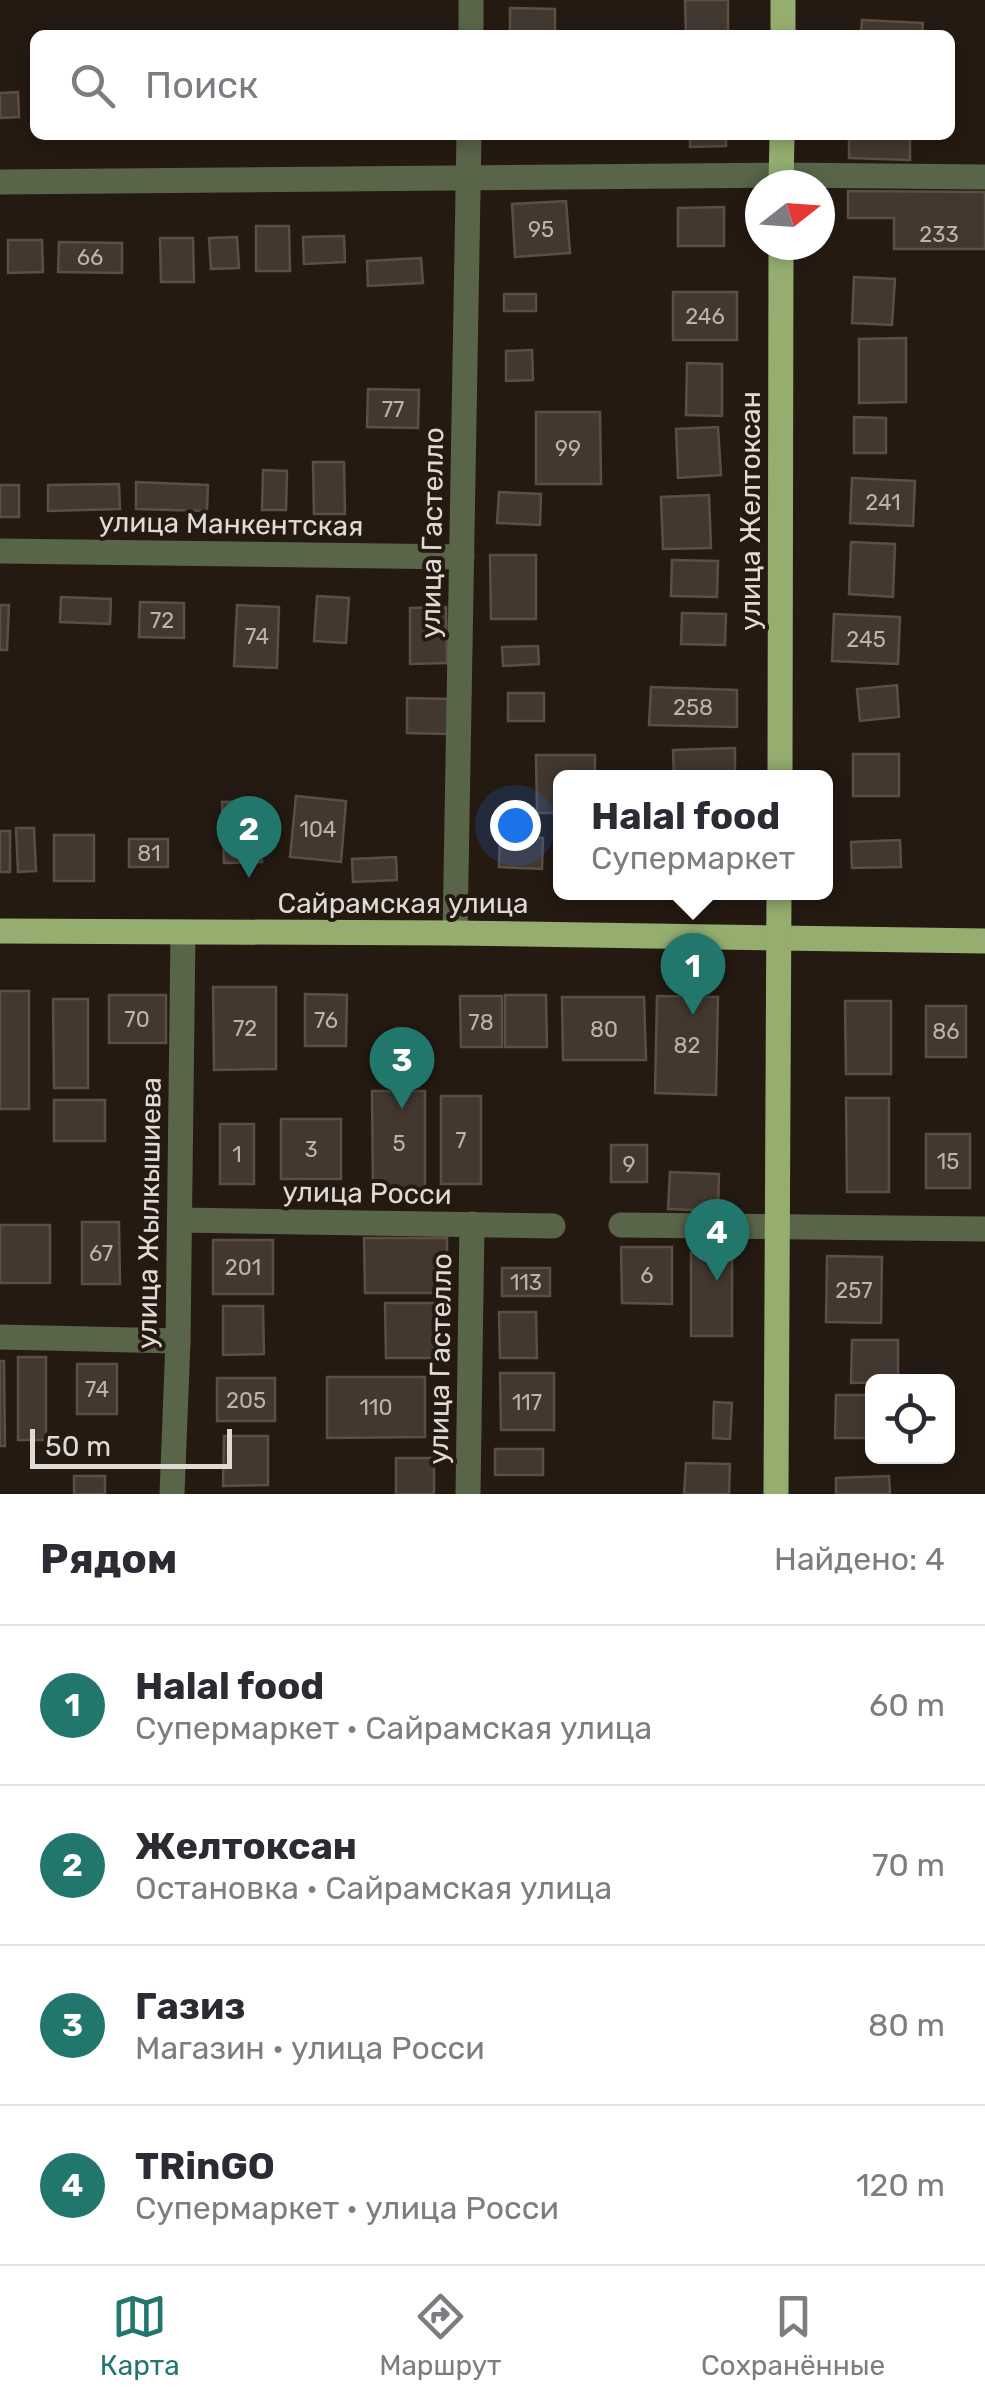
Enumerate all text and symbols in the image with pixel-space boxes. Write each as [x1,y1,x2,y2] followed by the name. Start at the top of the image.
[30,30,955,140] search box
[65,58,120,113] icon: search
[145,62,258,108] text: Поиск
[745,170,835,260] north arrow
[528,216,554,243] house number: 95
[919,221,959,248] house number: 233
[77,244,103,271] house number: 66
[685,303,725,330] house number: 246
[734,391,767,631] street label: улица Желтоксан
[382,396,404,423] house number: 77
[414,427,450,639] street label: улица Гастелло
[555,435,581,462] house number: 99
[865,489,901,516] house number: 241
[98,505,364,543] street label: улица Манкентская
[150,607,174,634] house number: 72
[245,623,269,650] house number: 74
[846,626,886,653] house number: 245
[673,694,713,721] house number: 258
[553,770,833,900] popup
[591,793,780,839] text: Halal food
[216,796,282,878] pin: 2
[490,800,541,851] your location
[299,816,337,843] house number: 104
[591,839,795,877] text: Супермаркет
[137,840,161,867] house number: 81
[278,887,528,920] street label: Сайрамская улица
[660,932,726,1015] pin: 1
[124,1006,150,1033] house number: 70
[314,1007,338,1034] house number: 76
[468,1009,494,1036] house number: 78
[233,1015,257,1042] house number: 72
[590,1016,618,1043] house number: 80
[932,1018,960,1045] house number: 86
[370,1026,434,1109] pin: 3
[674,1032,700,1059] house number: 82
[130,1077,168,1349] street label: улица Жылкышиева
[455,1127,467,1154] house number: 7
[392,1130,406,1157] house number: 5
[304,1136,318,1163] house number: 3
[232,1141,242,1168] house number: 1
[937,1148,959,1175] house number: 15
[622,1151,636,1178] house number: 9
[282,1175,452,1211] street label: улица Росси
[684,1198,750,1281] pin: 4
[89,1240,113,1267] house number: 67
[422,1253,458,1465] street label: улица Гастелло
[225,1254,261,1281] house number: 201
[640,1262,654,1289] house number: 6
[510,1269,542,1296] house number: 113
[835,1277,873,1304] house number: 257
[865,1374,955,1464] map controls
[865,1374,955,1464] button: locate
[85,1376,109,1403] house number: 74
[226,1387,266,1414] house number: 205
[512,1389,542,1416] house number: 117
[360,1394,392,1421] house number: 110
[30,1424,232,1468] scale bar
[45,1430,111,1463] text: 50 m
[40,1534,177,1584] text: Рядом
[774,1540,945,1578] text: Найдено: 4
[135,1663,324,1709] text: Halal food
[65,1686,80,1724] text: 1
[869,1686,945,1724] text: 60 m
[135,1709,652,1747] text: Супермаркет · Сайрамская улица
[135,1823,357,1869] text: Желтоксан
[62,1846,83,1884] text: 2
[872,1846,945,1884] text: 70 m
[135,1869,612,1907] text: Остановка · Сайрамская улица
[135,1983,246,2029] text: Газиз
[62,2006,83,2044] text: 3
[868,2006,945,2044] text: 80 m
[135,2029,485,2067] text: Магазин · улица Росси
[135,2143,275,2189] text: TRinGO
[62,2166,83,2204] text: 4
[856,2166,945,2204] text: 120 m
[135,2189,559,2227] text: Супермаркет · улица Росси
[100,2289,180,2382] tab: Карта
[379,2289,501,2382] tab: Маршрут
[701,2289,885,2382] tab: Сохранённые

